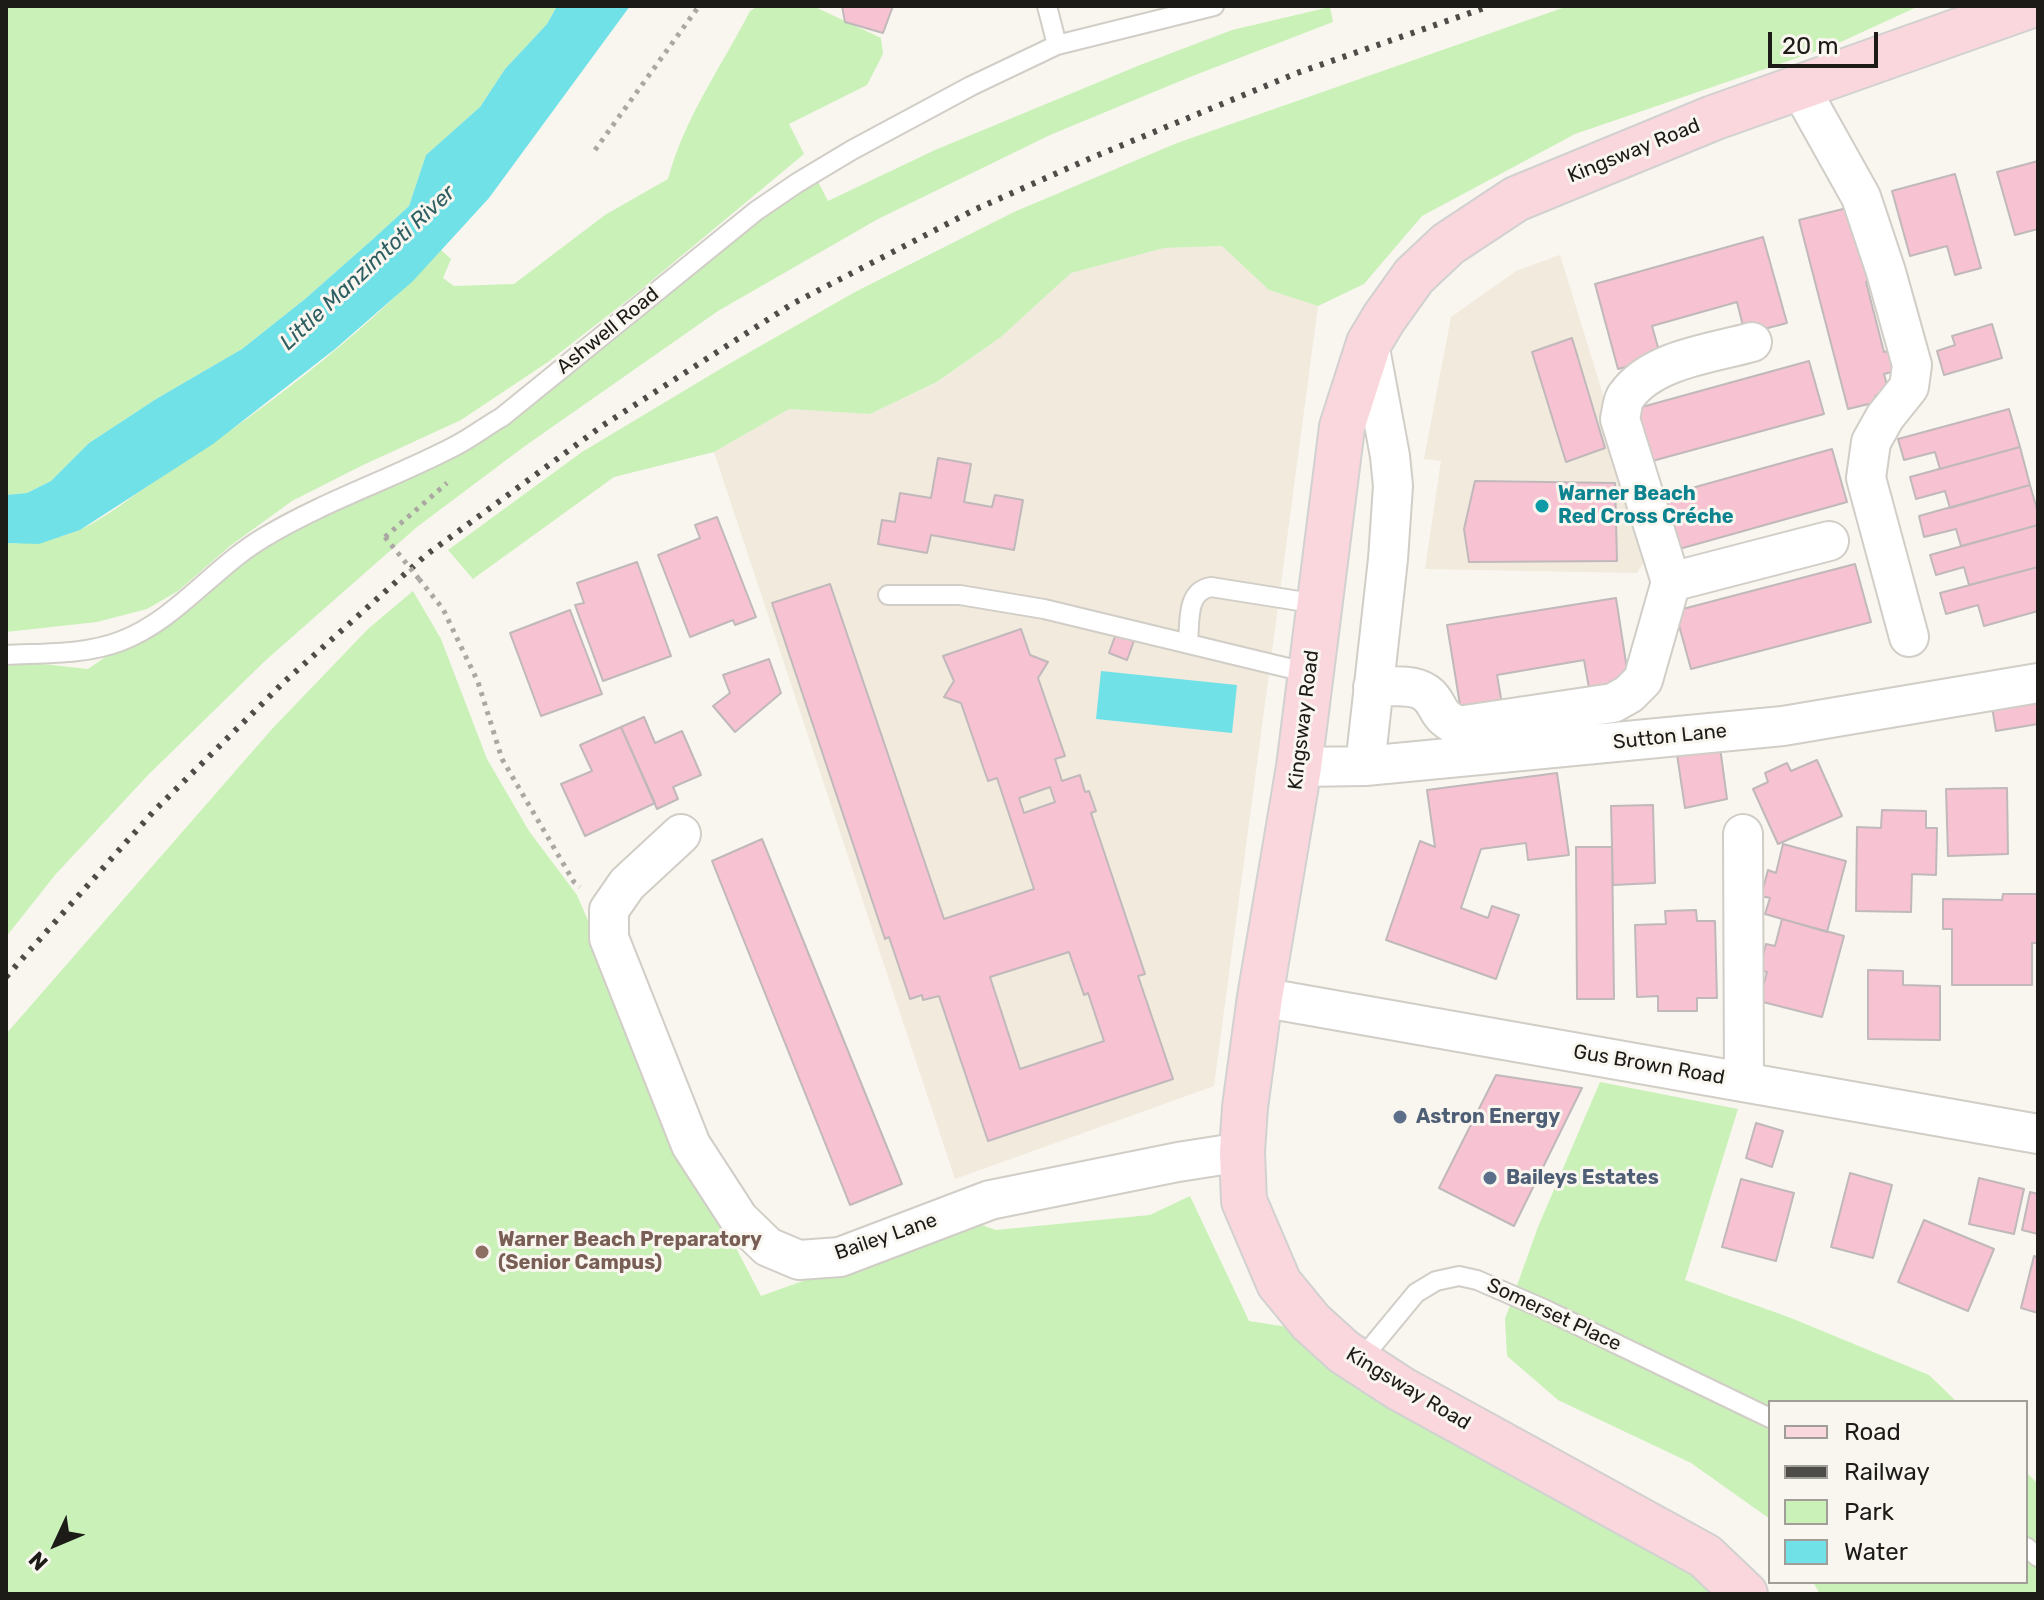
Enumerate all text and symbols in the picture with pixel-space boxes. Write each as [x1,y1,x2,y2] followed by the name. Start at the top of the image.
[1772,16,1882,66] scale bar
[1782,32,1839,60] text: 20 m
[1564,114,1704,188] street label: Kingsway Road
[275,180,461,356] water label: Little Manzimtoti River
[552,282,664,380] street label: Ashwell Road
[1558,482,1734,529] place label: Warner Beach Red Cross Créche
[1533,497,1551,515] marker: Warner Beach Red Cross Créche
[1284,649,1324,791] street label: Kingsway Road
[1612,719,1728,755] street label: Sutton Lane
[1571,1040,1727,1090] street label: Gus Brown Road
[1416,1105,1560,1129] place label: Astron Energy
[1391,1108,1409,1126] marker: Astron Energy
[1506,1166,1659,1190] place label: Baileys Estates
[1481,1169,1499,1187] marker: Baileys Estates
[832,1208,940,1266] street label: Bailey Lane
[498,1228,762,1275] place label: Warner Beach Preparatory (Senior Campus)
[473,1243,491,1261] marker: Warner Beach Preparatory (Senior Campus)
[1483,1273,1625,1357] street label: Somerset Place
[1342,1342,1474,1436] street label: Kingsway Road
[1768,1400,2028,1584] legend
[1844,1418,1901,1446] text: Road
[1844,1458,1930,1486] text: Railway
[1844,1498,1894,1526] text: Park
[16,1504,96,1584] north arrow
[1844,1538,1908,1566] text: Water
[23,1546,54,1576] text: N

